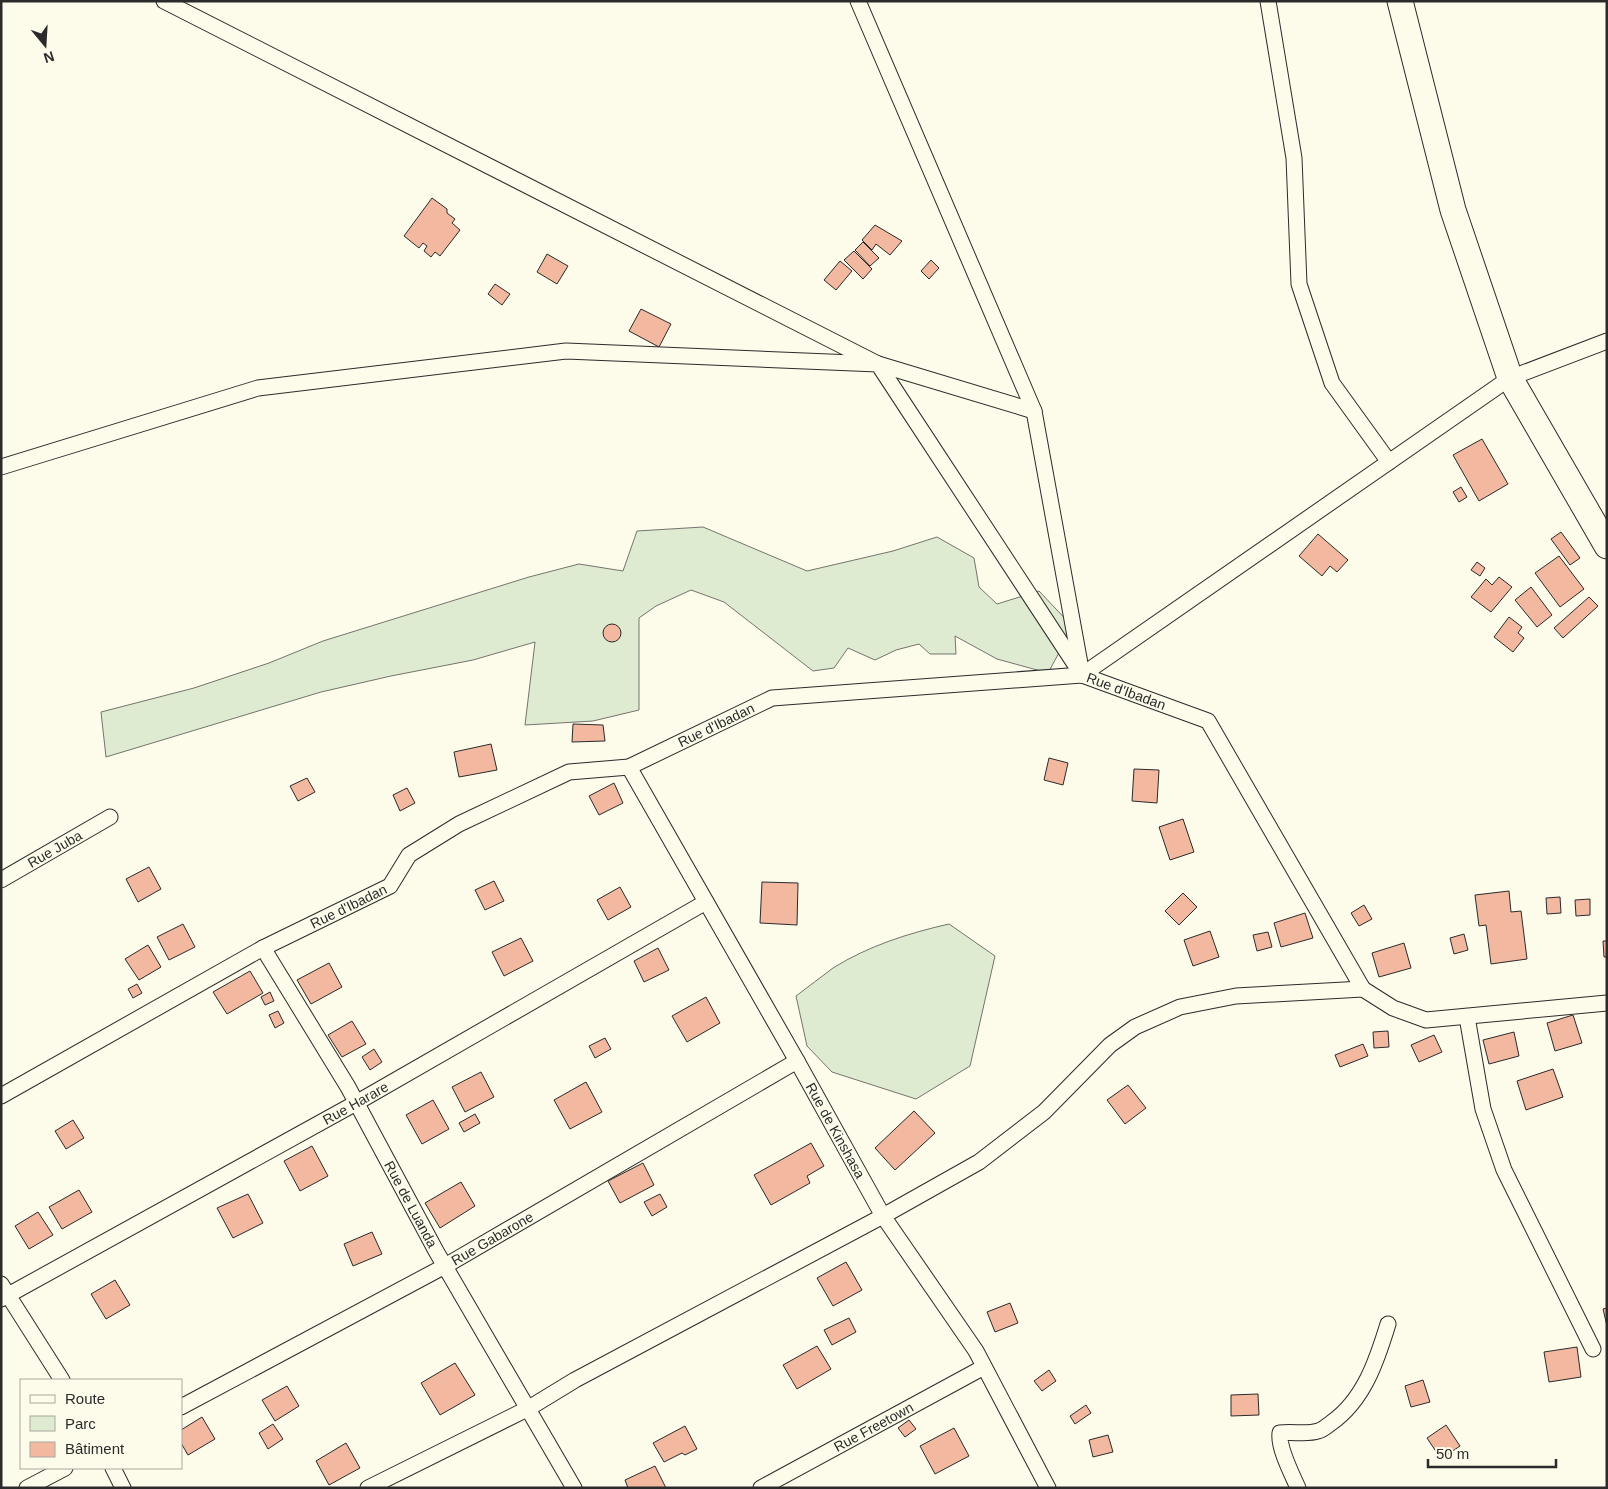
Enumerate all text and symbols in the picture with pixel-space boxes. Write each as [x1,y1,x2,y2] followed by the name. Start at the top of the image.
[20,20,70,70] north arrow
[42,48,56,67] text: N
[1084,669,1168,713] street label: Rue d'Ibadan
[675,700,757,750] street label: Rue d'Ibadan
[25,827,85,871] street label: Rue Juba
[308,881,389,932] street label: Rue d'Ibadan
[320,1078,391,1128] street label: Rue Harare
[803,1080,869,1181] street label: Rue de Kinshasa
[381,1158,441,1250] street label: Rue de Luanda
[449,1208,536,1269] street label: Rue Gabarone
[20,1379,182,1469] legend
[65,1390,105,1407] text: Route
[831,1399,916,1455] street label: Rue Freetown
[65,1415,96,1432] text: Parc
[1428,1436,1556,1468] scale bar
[65,1440,125,1457] text: Bâtiment
[1436,1445,1469,1462] text: 50 m

